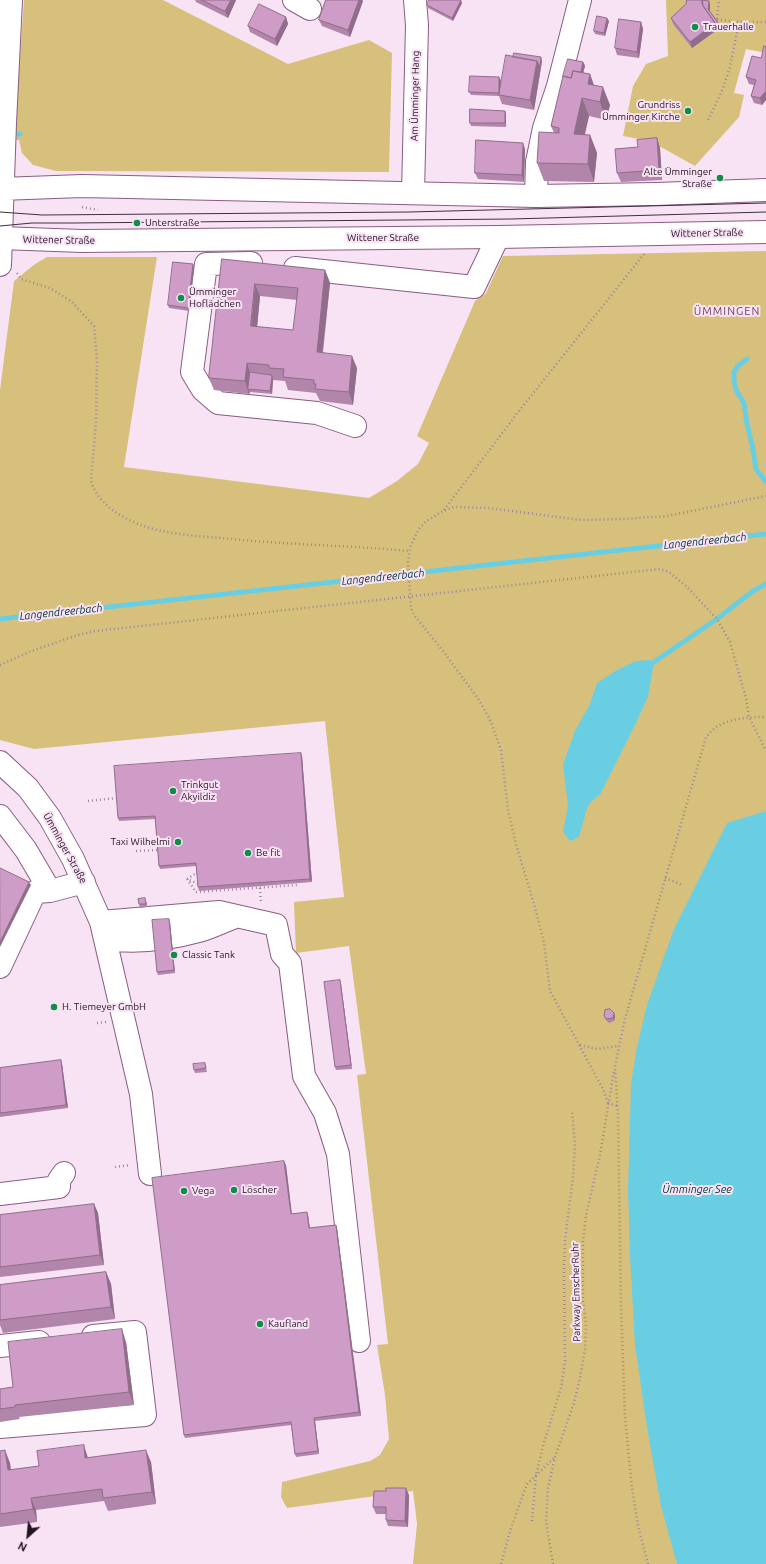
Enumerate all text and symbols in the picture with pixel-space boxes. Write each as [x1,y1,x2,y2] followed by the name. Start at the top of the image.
[703,21,754,33] place label: Trauerhalle
[690,22,700,32] marker: Trauerhalle
[408,51,422,141] street label: Am Ümminger Hang
[602,99,680,122] place label: Grundriss Ümminger Kirche
[683,106,693,116] marker: Grundriss Ümminger Kirche
[644,166,712,190] place label: Alte Ümminger Straße
[715,173,725,183] marker: Alte Ümminger Straße
[145,217,199,229] place label: Unterstraße
[132,218,142,228] marker: Unterstraße
[671,226,743,240] street label: Wittener Straße
[347,232,419,244] street label: Wittener Straße
[23,233,95,247] street label: Wittener Straße
[189,286,241,310] place label: Ümminger Hoflädchen
[176,293,186,303] marker: Ümminger Hoflädchen
[694,304,760,318] district label: ÜMMINGEN
[663,530,747,552] water label: Langendreerbach
[341,566,425,588] water label: Langendreerbach
[19,601,103,623] water label: Langendreerbach
[181,779,218,802] place label: Trinkgut Akyildiz
[168,786,178,796] marker: Trinkgut Akyildiz
[41,810,89,886] street label: Ümminger Straße
[111,836,170,848] place label: Taxi Wilhelmi
[173,837,183,847] marker: Taxi Wilhelmi
[256,847,280,859] place label: Be fit
[243,848,253,858] marker: Be fit
[182,949,235,961] place label: Classic Tank
[169,950,179,960] marker: Classic Tank
[62,1001,146,1013] place label: H. Tiemeyer GmbH
[49,1002,59,1012] marker: H. Tiemeyer GmbH
[662,1182,732,1196] water label: Ümminger See
[242,1184,277,1196] place label: Löscher
[192,1185,214,1197] place label: Vega
[229,1185,239,1195] marker: Löscher
[179,1186,189,1196] marker: Vega
[569,1242,583,1342] street label: Parkway EmscherRuhr
[268,1318,308,1330] place label: Kaufland
[255,1319,265,1329] marker: Kaufland
[8,1516,48,1556] north arrow
[16,1539,29,1554] text: N

